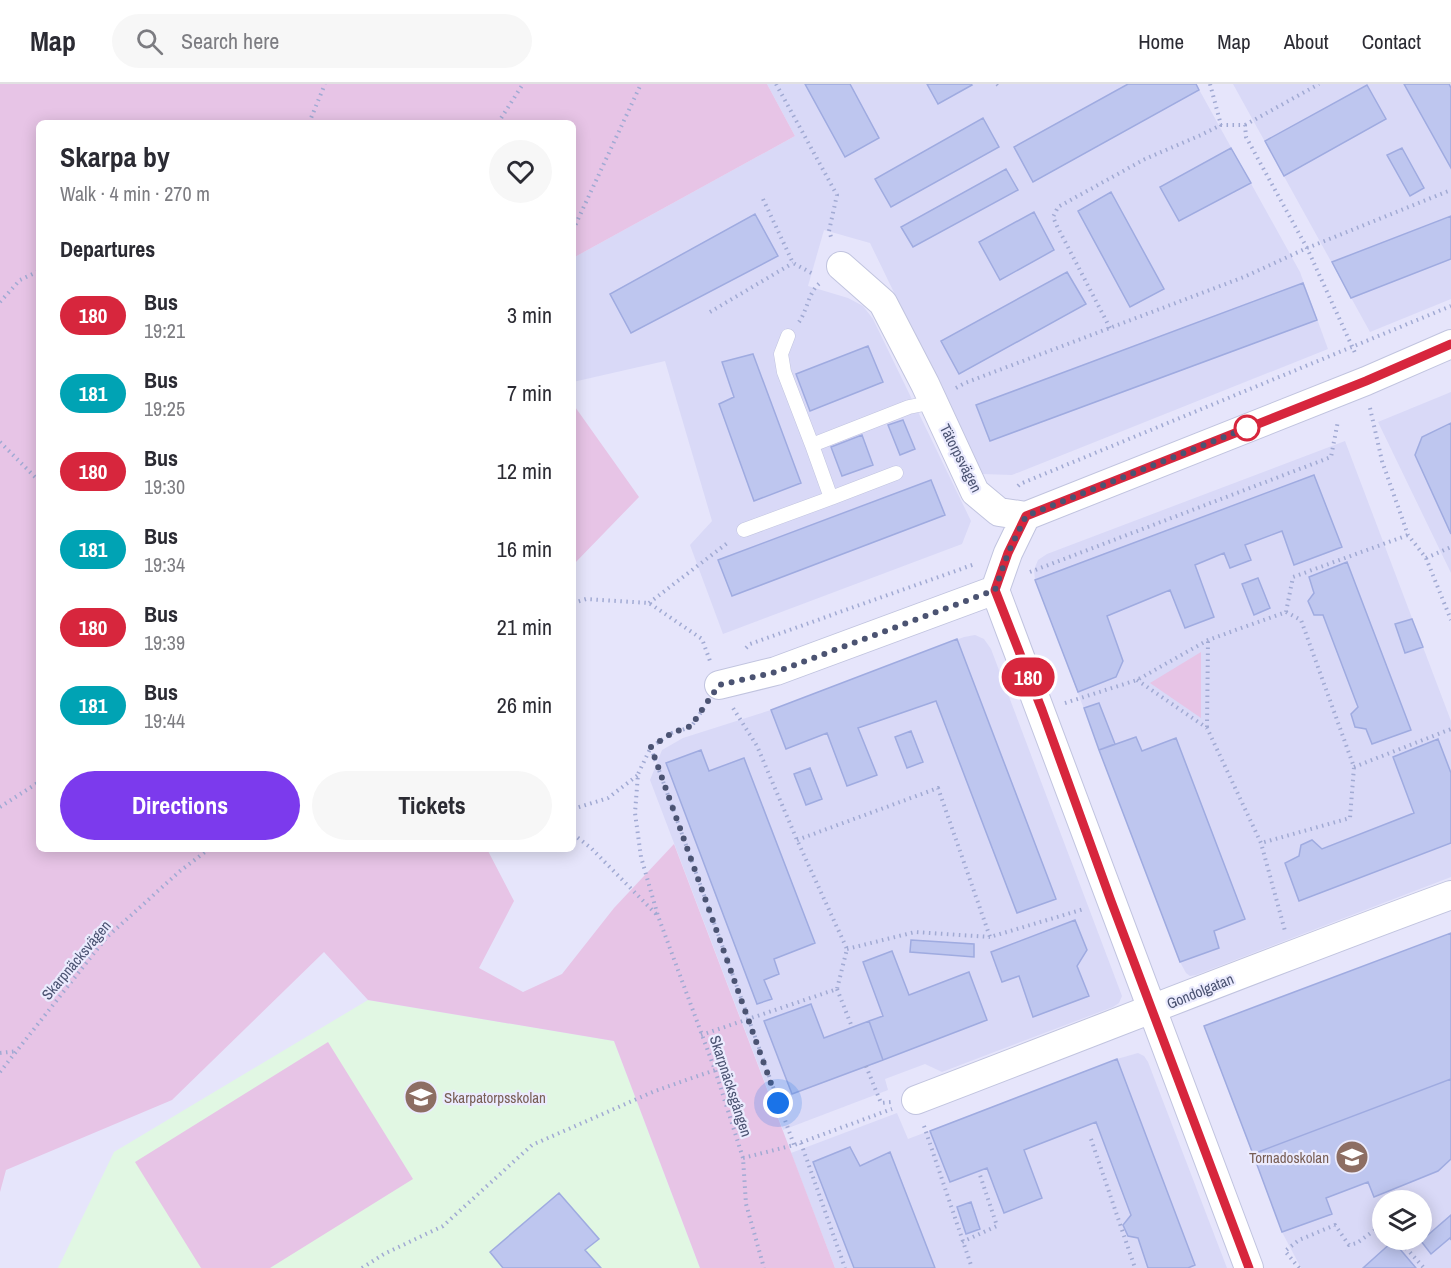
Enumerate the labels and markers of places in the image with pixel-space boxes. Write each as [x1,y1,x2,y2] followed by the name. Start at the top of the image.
[1234,415,1260,441] unlabelled marker
[403,1079,439,1115] school or university icon: Skarpatorpsskolan
[444,1087,546,1108] place label: Skarpatorpsskolan
[1334,1139,1370,1175] school or university icon: Tornadoskolan
[1249,1147,1329,1168] place label: Tornadoskolan

